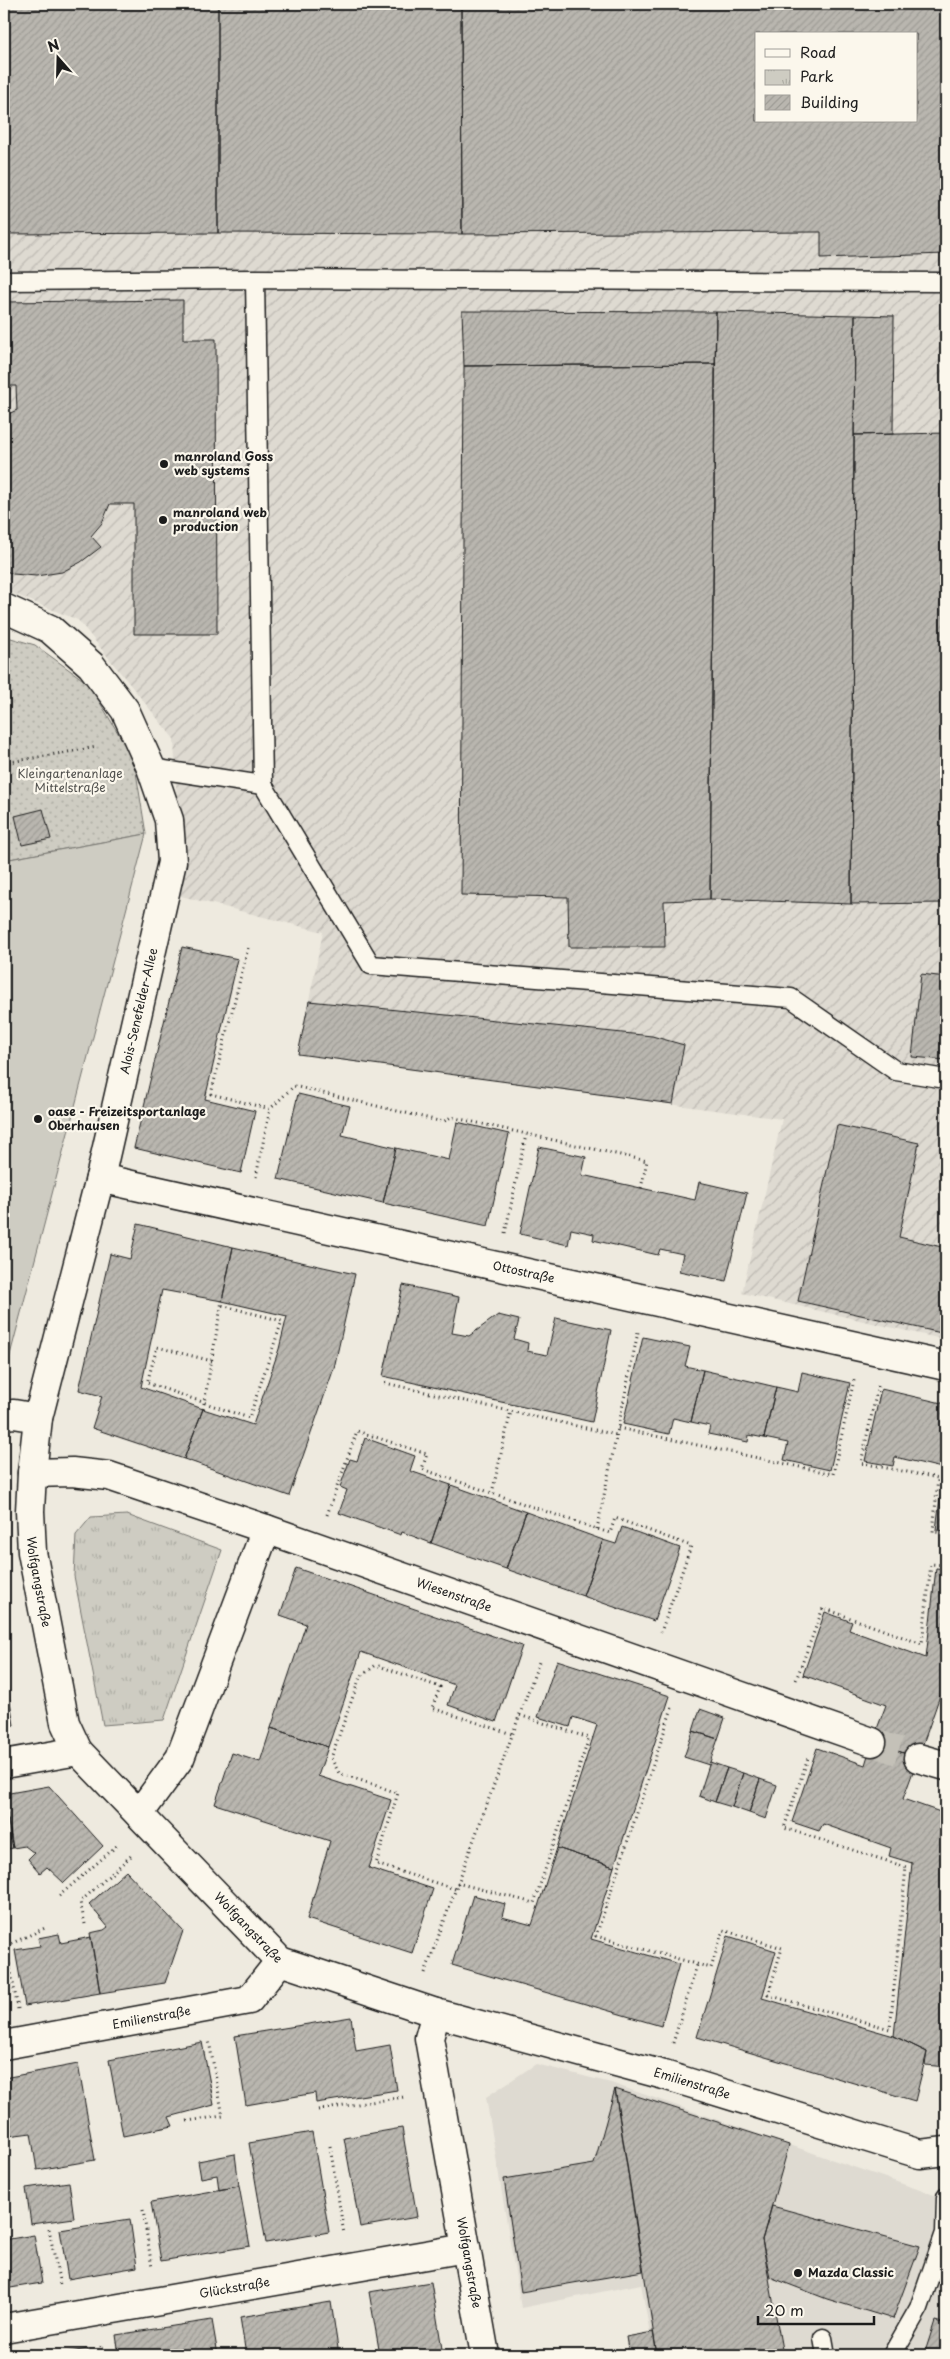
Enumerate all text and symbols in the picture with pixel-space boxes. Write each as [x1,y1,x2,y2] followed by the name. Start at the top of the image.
[32,32,82,82] north arrow
[755,32,918,122] legend
[45,34,62,57] text: N
[800,40,836,63] text: Road
[800,64,834,87] text: Park
[800,90,859,113] text: Building
[174,447,273,479] place label: manroland Goss web systems
[158,458,170,470] marker: manroland Goss web systems
[173,503,267,535] place label: manroland web production
[157,514,169,526] marker: manroland web production
[17,764,123,796] park label: Kleingartenanlage Mittelstraße
[115,945,161,1076] street label: Alois-Senefelder-Allee
[48,1102,206,1134] place label: oase - Freizeitsportanlage Oberhausen
[32,1113,44,1125] marker: oase - Freizeitsportanlage Oberhausen
[491,1256,557,1287] street label: Ottostraße
[23,1536,56,1629] street label: Wolfgangstraße
[414,1573,494,1616] street label: Wiesenstraße
[210,1888,287,1967] street label: Wolfgangstraße
[111,2001,192,2033] street label: Emilienstraße
[652,2063,733,2103] street label: Emilienstraße
[453,2215,487,2309] street label: Wolfgangstraße
[808,2263,894,2281] place label: Mazda Classic
[792,2267,804,2279] marker: Mazda Classic
[198,2272,271,2302] street label: Glückstraße
[758,2294,874,2326] scale bar
[765,2298,804,2321] text: 20 m

